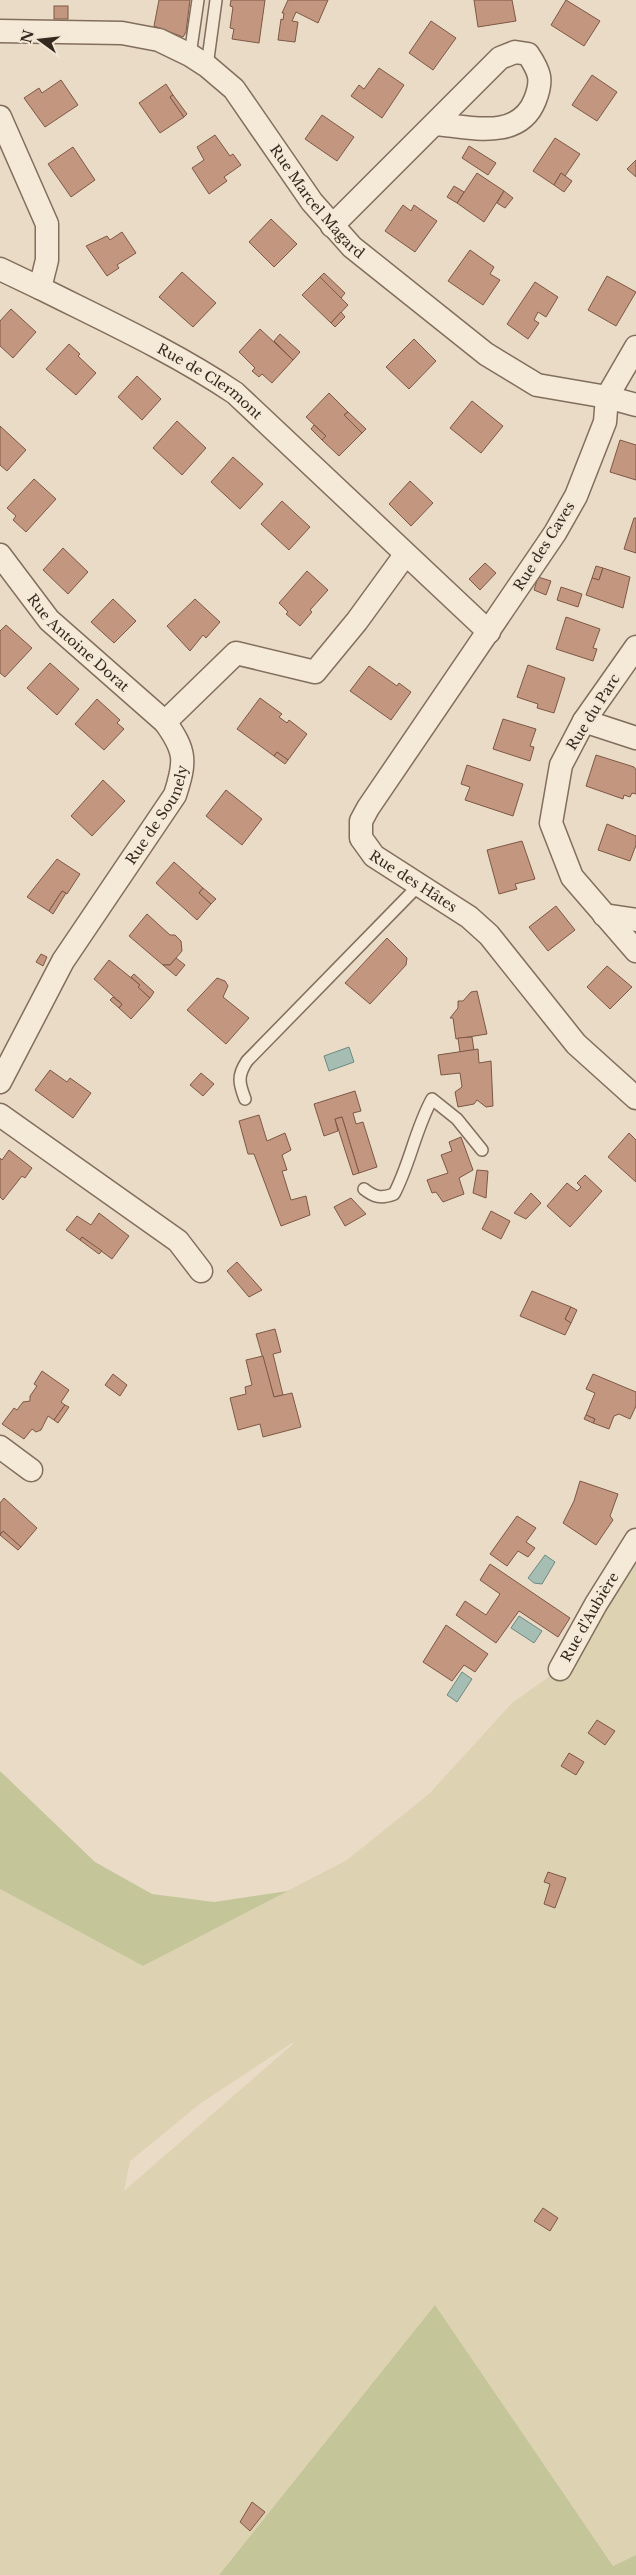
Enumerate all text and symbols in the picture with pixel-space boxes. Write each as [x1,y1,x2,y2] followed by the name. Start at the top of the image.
[15,15,65,65] north arrow
[17,28,38,45] text: N
[266,141,368,263] street label: Rue Marcel Magard
[154,340,267,424] street label: Rue de Clermont
[509,498,579,594] street label: Rue des Caves
[23,590,134,696] street label: Rue Antoine Dorat
[562,670,624,753] street label: Rue du Parc
[122,764,191,868] street label: Rue de Sounely
[366,846,460,916] street label: Rue des Hâtes
[557,1569,623,1665] street label: Rue d'Aubière

